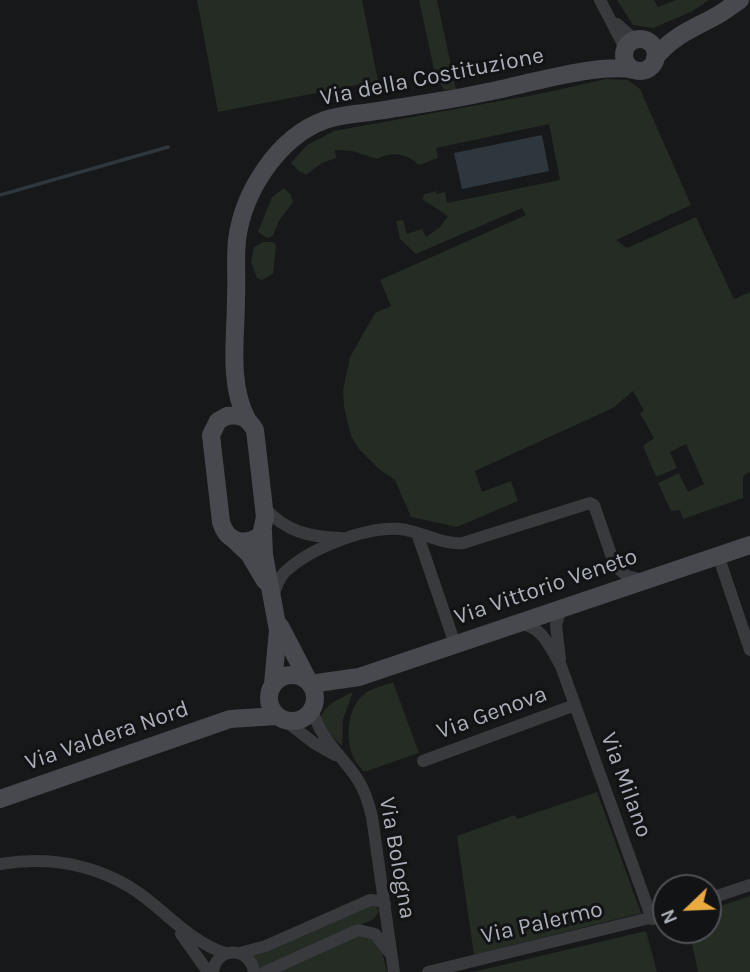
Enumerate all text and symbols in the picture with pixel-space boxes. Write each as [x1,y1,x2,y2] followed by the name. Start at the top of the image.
[318,42,546,112] street label: Via della Costituzione
[451,543,641,631] street label: Via Vittorio Veneto
[433,680,551,746] street label: Via Genova
[22,695,192,777] street label: Via Valdera Nord
[594,729,658,841] street label: Via Milano
[373,795,421,921] street label: Via Bologna
[652,874,722,944] north arrow
[479,896,605,950] street label: Via Palermo
[657,906,682,927] text: N

